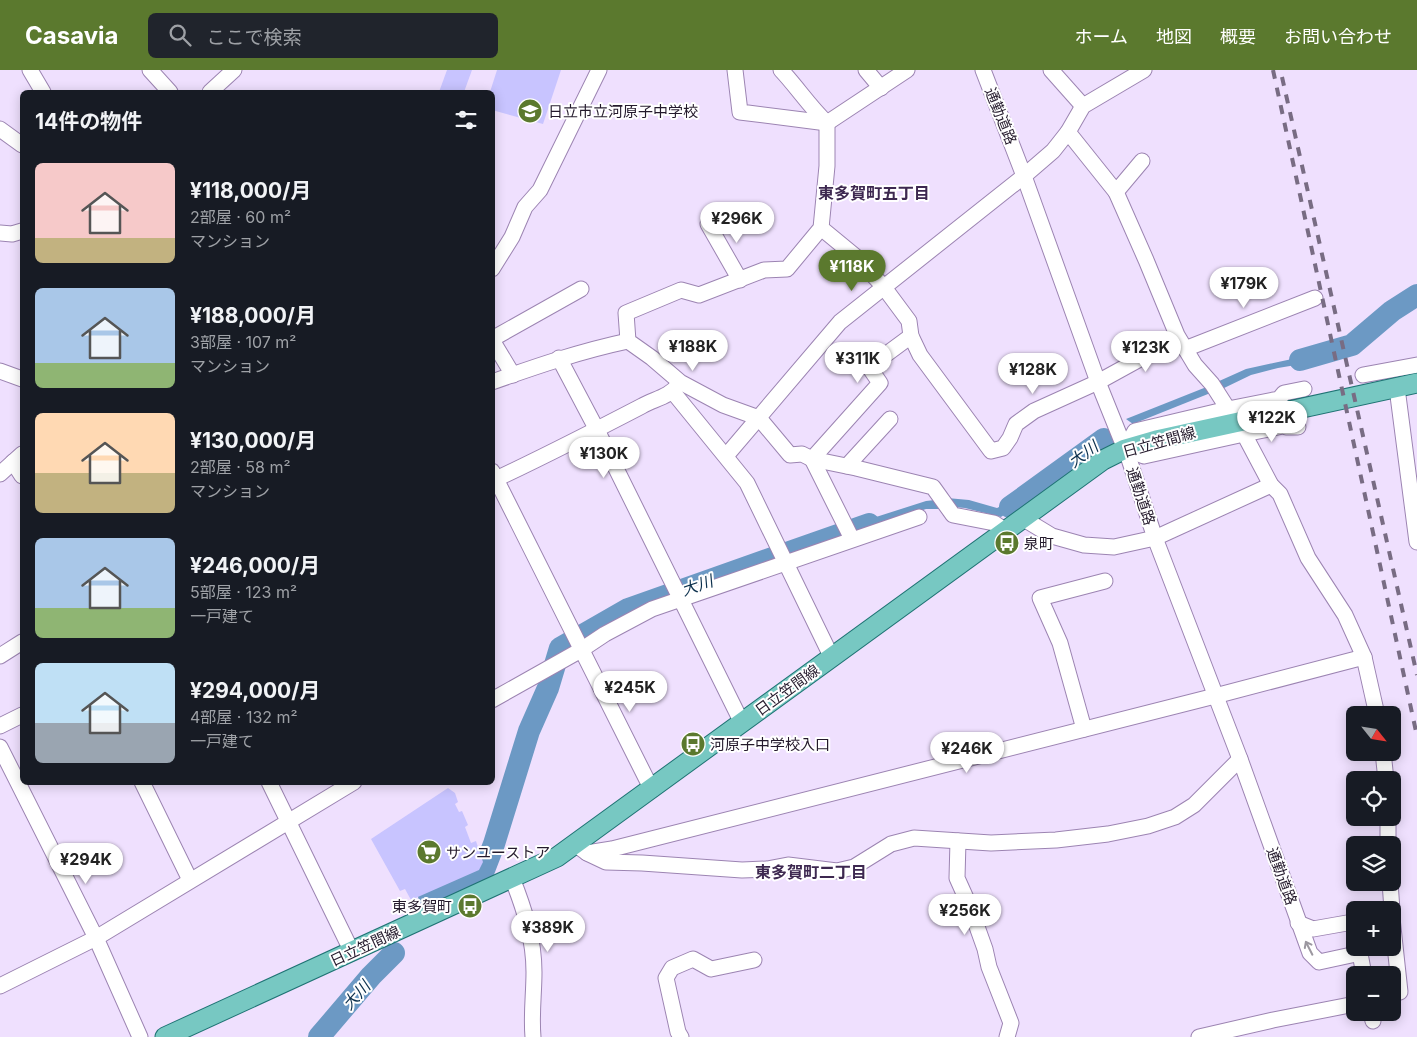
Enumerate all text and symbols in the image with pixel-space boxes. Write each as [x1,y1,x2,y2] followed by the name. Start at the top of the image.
[148,13,498,58] search box
[25,21,118,50] text: Casavia
[166,21,194,49] icon: search
[206,26,302,49] text: ここで検索
[1075,26,1128,47] text: ホーム
[1156,26,1192,47] text: 地図
[1220,26,1256,47] text: 概要
[1284,26,1392,47] text: お問い合わせ
[981,85,1021,147] street label: 通勤道路
[517,98,543,124] school or university icon: 日立市立河原子中学校
[548,102,698,121] place label: 日立市立河原子中学校
[452,106,480,134] icon: filters
[35,109,142,134] text: 14件の物件
[190,178,311,203] text: ¥118,000/月
[75,183,135,243] icon: home
[818,183,930,203] district label: 東多賀町五丁目
[702,202,772,244] pin: ¥296K
[190,207,291,227] text: 2部屋 · 60 m²
[711,208,763,228] text: ¥296K
[190,231,270,251] text: マンション
[817,250,887,292] pin: ¥118K
[830,256,874,276] text: ¥118K
[1209,266,1279,309] pin: ¥179K
[1220,273,1268,293] text: ¥179K
[190,303,316,328] text: ¥188,000/月
[75,308,135,368] icon: home
[658,330,728,372] pin: ¥188K
[1111,330,1181,373] pin: ¥123K
[190,332,296,352] text: 3部屋 · 107 m²
[669,336,717,356] text: ¥188K
[1122,337,1170,357] text: ¥123K
[823,342,893,384] pin: ¥311K
[836,348,880,368] text: ¥311K
[998,352,1068,395] pin: ¥128K
[190,356,270,376] text: マンション
[1009,359,1057,379] text: ¥128K
[1237,400,1307,443] pin: ¥122K
[1248,407,1296,427] text: ¥122K
[1120,423,1198,461] street label: 日立笠間線
[190,428,316,453] text: ¥130,000/月
[75,433,135,493] icon: home
[1064,435,1103,471] water label: 大川
[569,436,639,479] pin: ¥130K
[580,443,628,463] text: ¥130K
[190,457,291,477] text: 2部屋 · 58 m²
[1123,465,1159,527] street label: 通勤道路
[190,481,270,501] text: マンション
[994,530,1020,556] bus stop icon: 泉町
[1024,534,1054,553] place label: 泉町
[190,553,320,578] text: ¥246,000/月
[75,558,135,618] icon: home
[679,570,717,600] water label: 大川
[190,582,297,602] text: 5部屋 · 123 m²
[190,606,254,626] text: 一戸建て
[751,660,823,720] street label: 日立笠間線
[595,670,665,713] pin: ¥245K
[604,677,656,697] text: ¥245K
[190,678,320,703] text: ¥294,000/月
[75,683,135,743] icon: home
[1346,706,1401,761] north arrow
[1346,706,1401,1021] map controls
[190,707,298,727] text: 4部屋 · 132 m²
[190,731,254,751] text: 一戸建て
[680,731,706,757] bus stop icon: 河原子中学校入口
[932,732,1002,774] pin: ¥246K
[710,735,830,754] place label: 河原子中学校入口
[941,738,993,758] text: ¥246K
[1346,771,1401,826] button: locate
[1346,836,1401,891] button: layers
[416,839,442,865] supermarket icon: サンユーストア
[51,842,121,885] pin: ¥294K
[446,843,550,862] place label: サンユーストア
[1263,845,1301,907] street label: 通勤道路
[60,849,112,869] text: ¥294K
[755,862,867,882] district label: 東多賀町二丁目
[457,893,483,919] bus stop icon: 東多賀町
[930,894,1000,936] pin: ¥256K
[392,897,452,916] place label: 東多賀町
[939,900,991,920] text: ¥256K
[1346,901,1401,956] button: +
[513,910,583,953] pin: ¥389K
[522,917,574,937] text: ¥389K
[327,922,403,970] street label: 日立笠間線
[1304,941,1314,956] one-way arrow
[1346,966,1401,1021] button: −
[338,975,375,1014] water label: 大川

